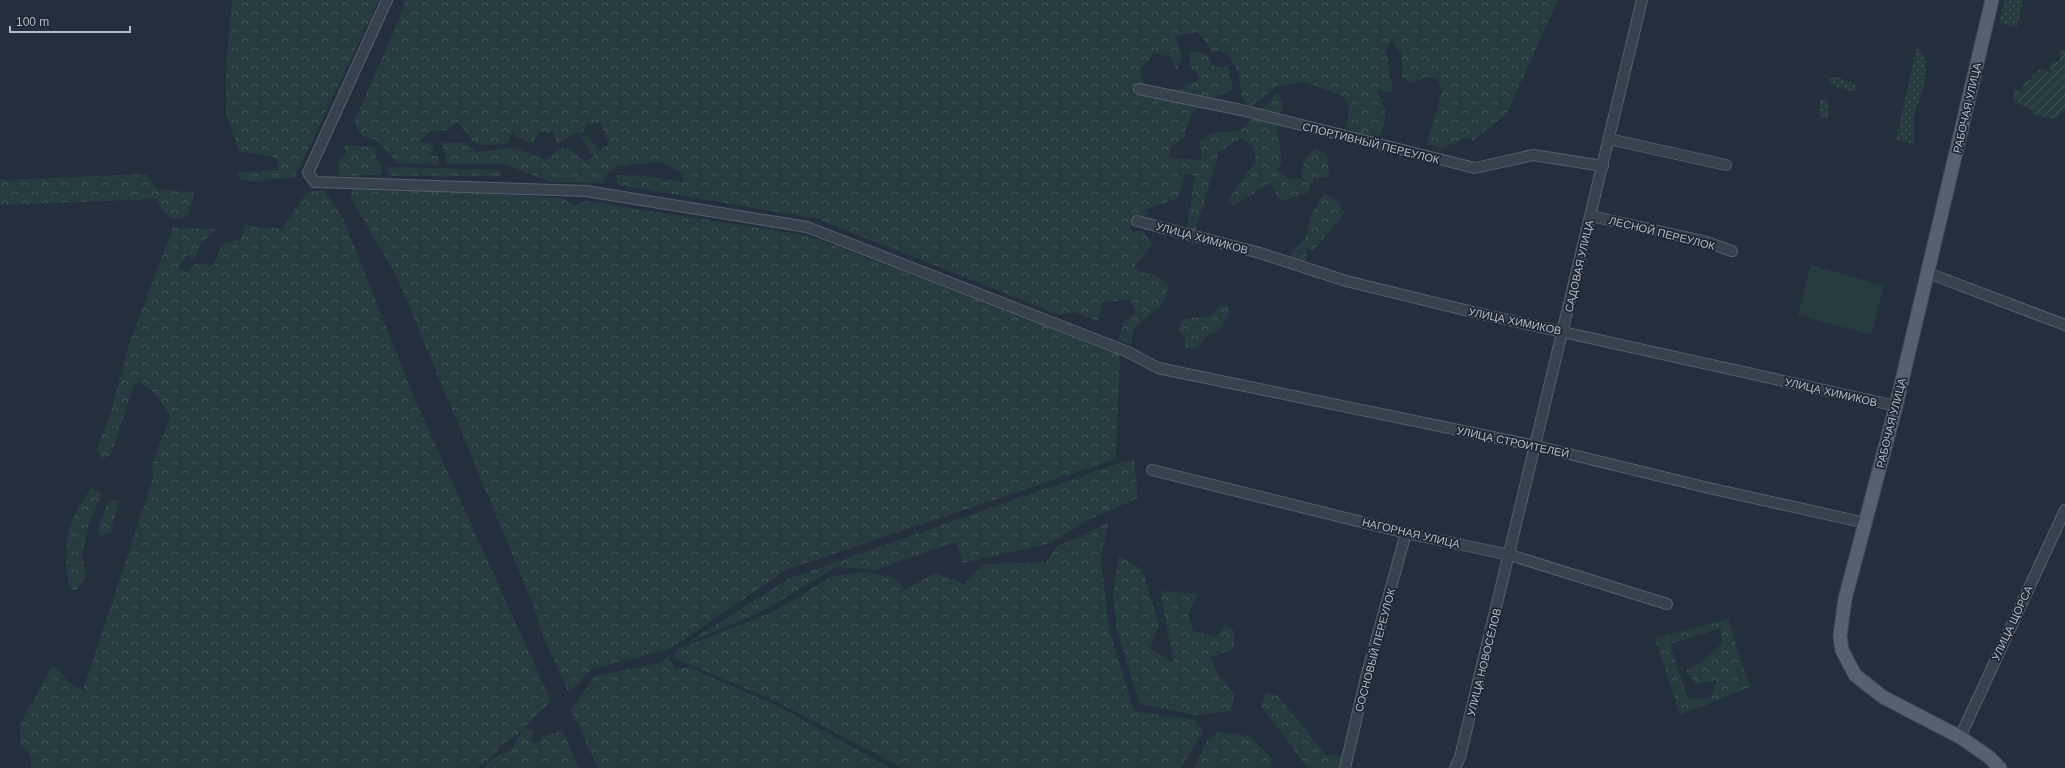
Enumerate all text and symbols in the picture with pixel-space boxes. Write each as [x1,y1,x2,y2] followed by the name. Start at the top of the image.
[10,8,130,34] scale bar
[16,15,49,29] text: 100 m
[1951,61,1983,154] street label: РАБОЧАЯ УЛИЦА
[1301,120,1441,166] street label: СПОРТИВНЫЙ ПЕРЕУЛОК
[1608,214,1717,252] street label: ЛЕСНОЙ ПЕРЕУЛОК
[1563,218,1596,313] street label: САДОВАЯ УЛИЦА
[1155,220,1249,256] street label: УЛИЦА ХИМИКОВ
[1467,305,1563,337] street label: УЛИЦА ХИМИКОВ
[1783,375,1879,409] street label: УЛИЦА ХИМИКОВ
[1874,376,1908,469] street label: РАБОЧАЯ УЛИЦА
[1456,424,1570,460] street label: УЛИЦА СТРОИТЕЛЕЙ
[1361,516,1462,550] street label: НАГОРНАЯ УЛИЦА
[1989,583,2035,662] street label: УЛИЦА ЩОРСА
[1353,586,1397,713] street label: СОСНОВЫЙ ПЕРЕУЛОК
[1465,607,1503,717] street label: УЛИЦА НОВОСЁЛОВ

